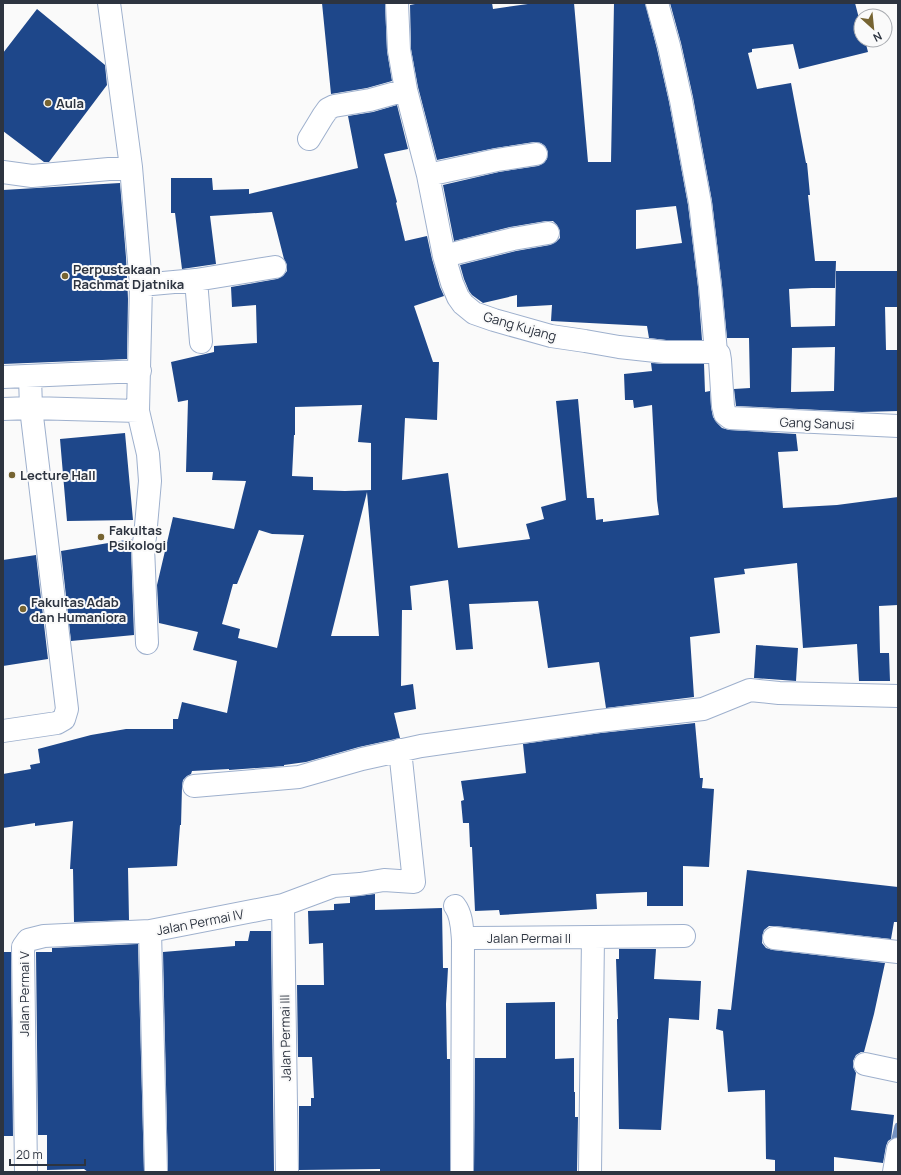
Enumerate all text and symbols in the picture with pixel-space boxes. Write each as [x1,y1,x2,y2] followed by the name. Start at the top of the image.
[853,8,893,48] north arrow
[871,29,885,46] text: N
[56,94,84,112] place label: Aula
[43,98,53,108] marker: Aula
[73,260,184,293] place label: Perpustakaan Rachmat Djatnika
[60,271,70,281] marker: Perpustakaan Rachmat Djatnika
[481,307,559,345] street label: Gang Kujang
[779,413,855,433] street label: Gang Sanusi
[20,466,96,484] place label: Lecture Hall
[7,470,17,480] marker: Lecture Hall
[109,521,166,554] place label: Fakultas Psikologi
[96,532,106,542] marker: Fakultas Psikologi
[31,593,126,626] place label: Fakultas Adab dan Humaniora
[18,604,28,614] marker: Fakultas Adab dan Humaniora
[155,905,245,939] street label: Jalan Permai IV
[487,929,571,947] street label: Jalan Permai II
[15,951,33,1037] street label: Jalan Permai V
[275,994,295,1082] street label: Jalan Permai III
[10,1141,85,1167] scale bar
[16,1146,43,1163] text: 20 m

